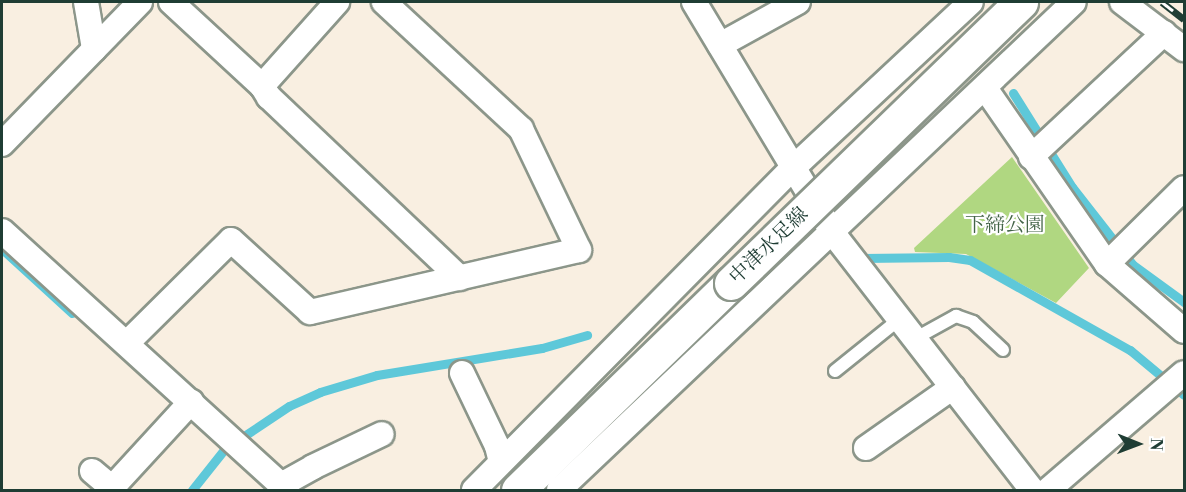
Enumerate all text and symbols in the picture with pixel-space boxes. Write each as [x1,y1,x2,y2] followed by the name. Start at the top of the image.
[725,203,813,289] street label: 中津水足線
[965,213,1045,237] park label: 下締公園
[1108,414,1168,474] north arrow
[1146,438,1166,451] text: N

